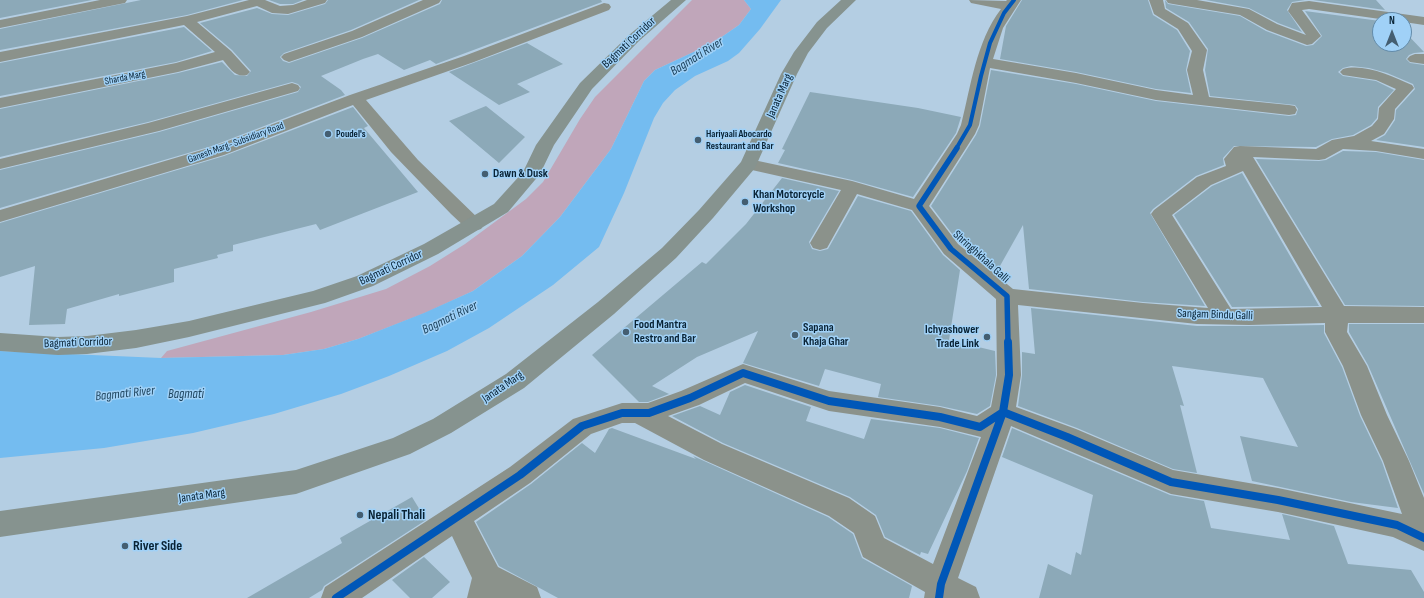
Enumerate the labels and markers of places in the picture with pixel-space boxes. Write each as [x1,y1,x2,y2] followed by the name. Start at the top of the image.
[336,128,366,140] place label: Poudel's
[706,128,774,152] place label: Hariyaali Abocardo Restaurant and Bar
[323,129,333,139] marker: Poudel's
[693,135,703,145] marker: Hariyaali Abocardo Restaurant and Bar
[493,167,548,181] place label: Dawn & Dusk
[480,169,490,179] marker: Dawn & Dusk
[753,188,824,216] place label: Khan Motorcycle Workshop
[740,197,750,207] marker: Khan Motorcycle Workshop
[634,318,696,346] place label: Food Mantra Restro and Bar
[803,321,849,349] place label: Sapana Khaja Ghar
[925,323,979,351] place label: Ichyashower Trade Link
[621,327,631,337] marker: Food Mantra Restro and Bar
[790,330,800,340] marker: Sapana Khaja Ghar
[982,332,992,342] marker: Ichyashower Trade Link
[368,507,425,523] place label: Nepali Thali
[355,510,365,520] marker: Nepali Thali
[133,538,182,554] place label: River Side
[120,541,130,551] marker: River Side

